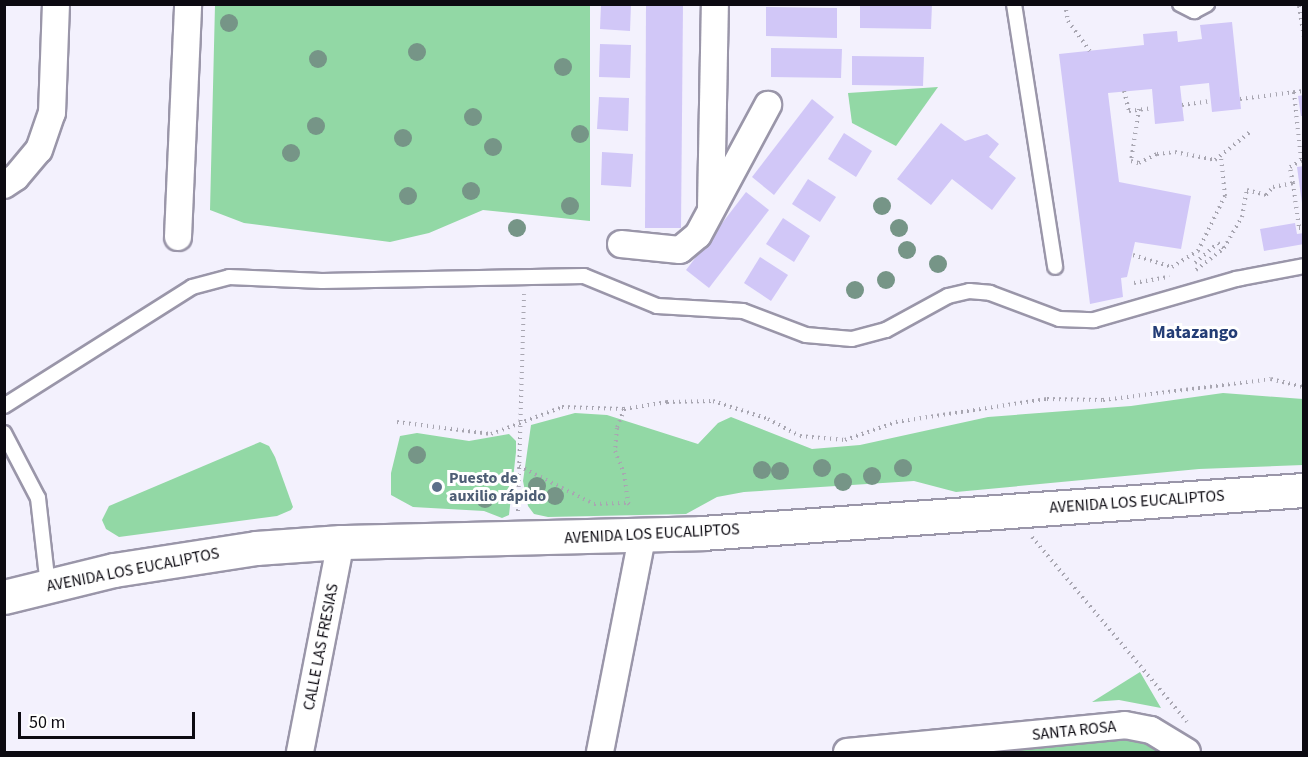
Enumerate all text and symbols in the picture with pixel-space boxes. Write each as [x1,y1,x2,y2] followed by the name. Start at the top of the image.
[1152,322,1238,344] district label: Matazango
[449,468,546,506] place label: Puesto de auxilio rápido
[430,480,444,494] marker: Puesto de auxilio rápido
[1049,486,1225,518] street label: AVENIDA LOS EUCALIPTOS
[564,520,740,548] street label: AVENIDA LOS EUCALIPTOS
[45,544,221,596] street label: AVENIDA LOS EUCALIPTOS
[299,582,343,712] street label: CALLE LAS FRESIAS
[21,700,198,738] scale bar
[29,710,65,735] text: 50 m
[1031,717,1117,745] street label: SANTA ROSA

